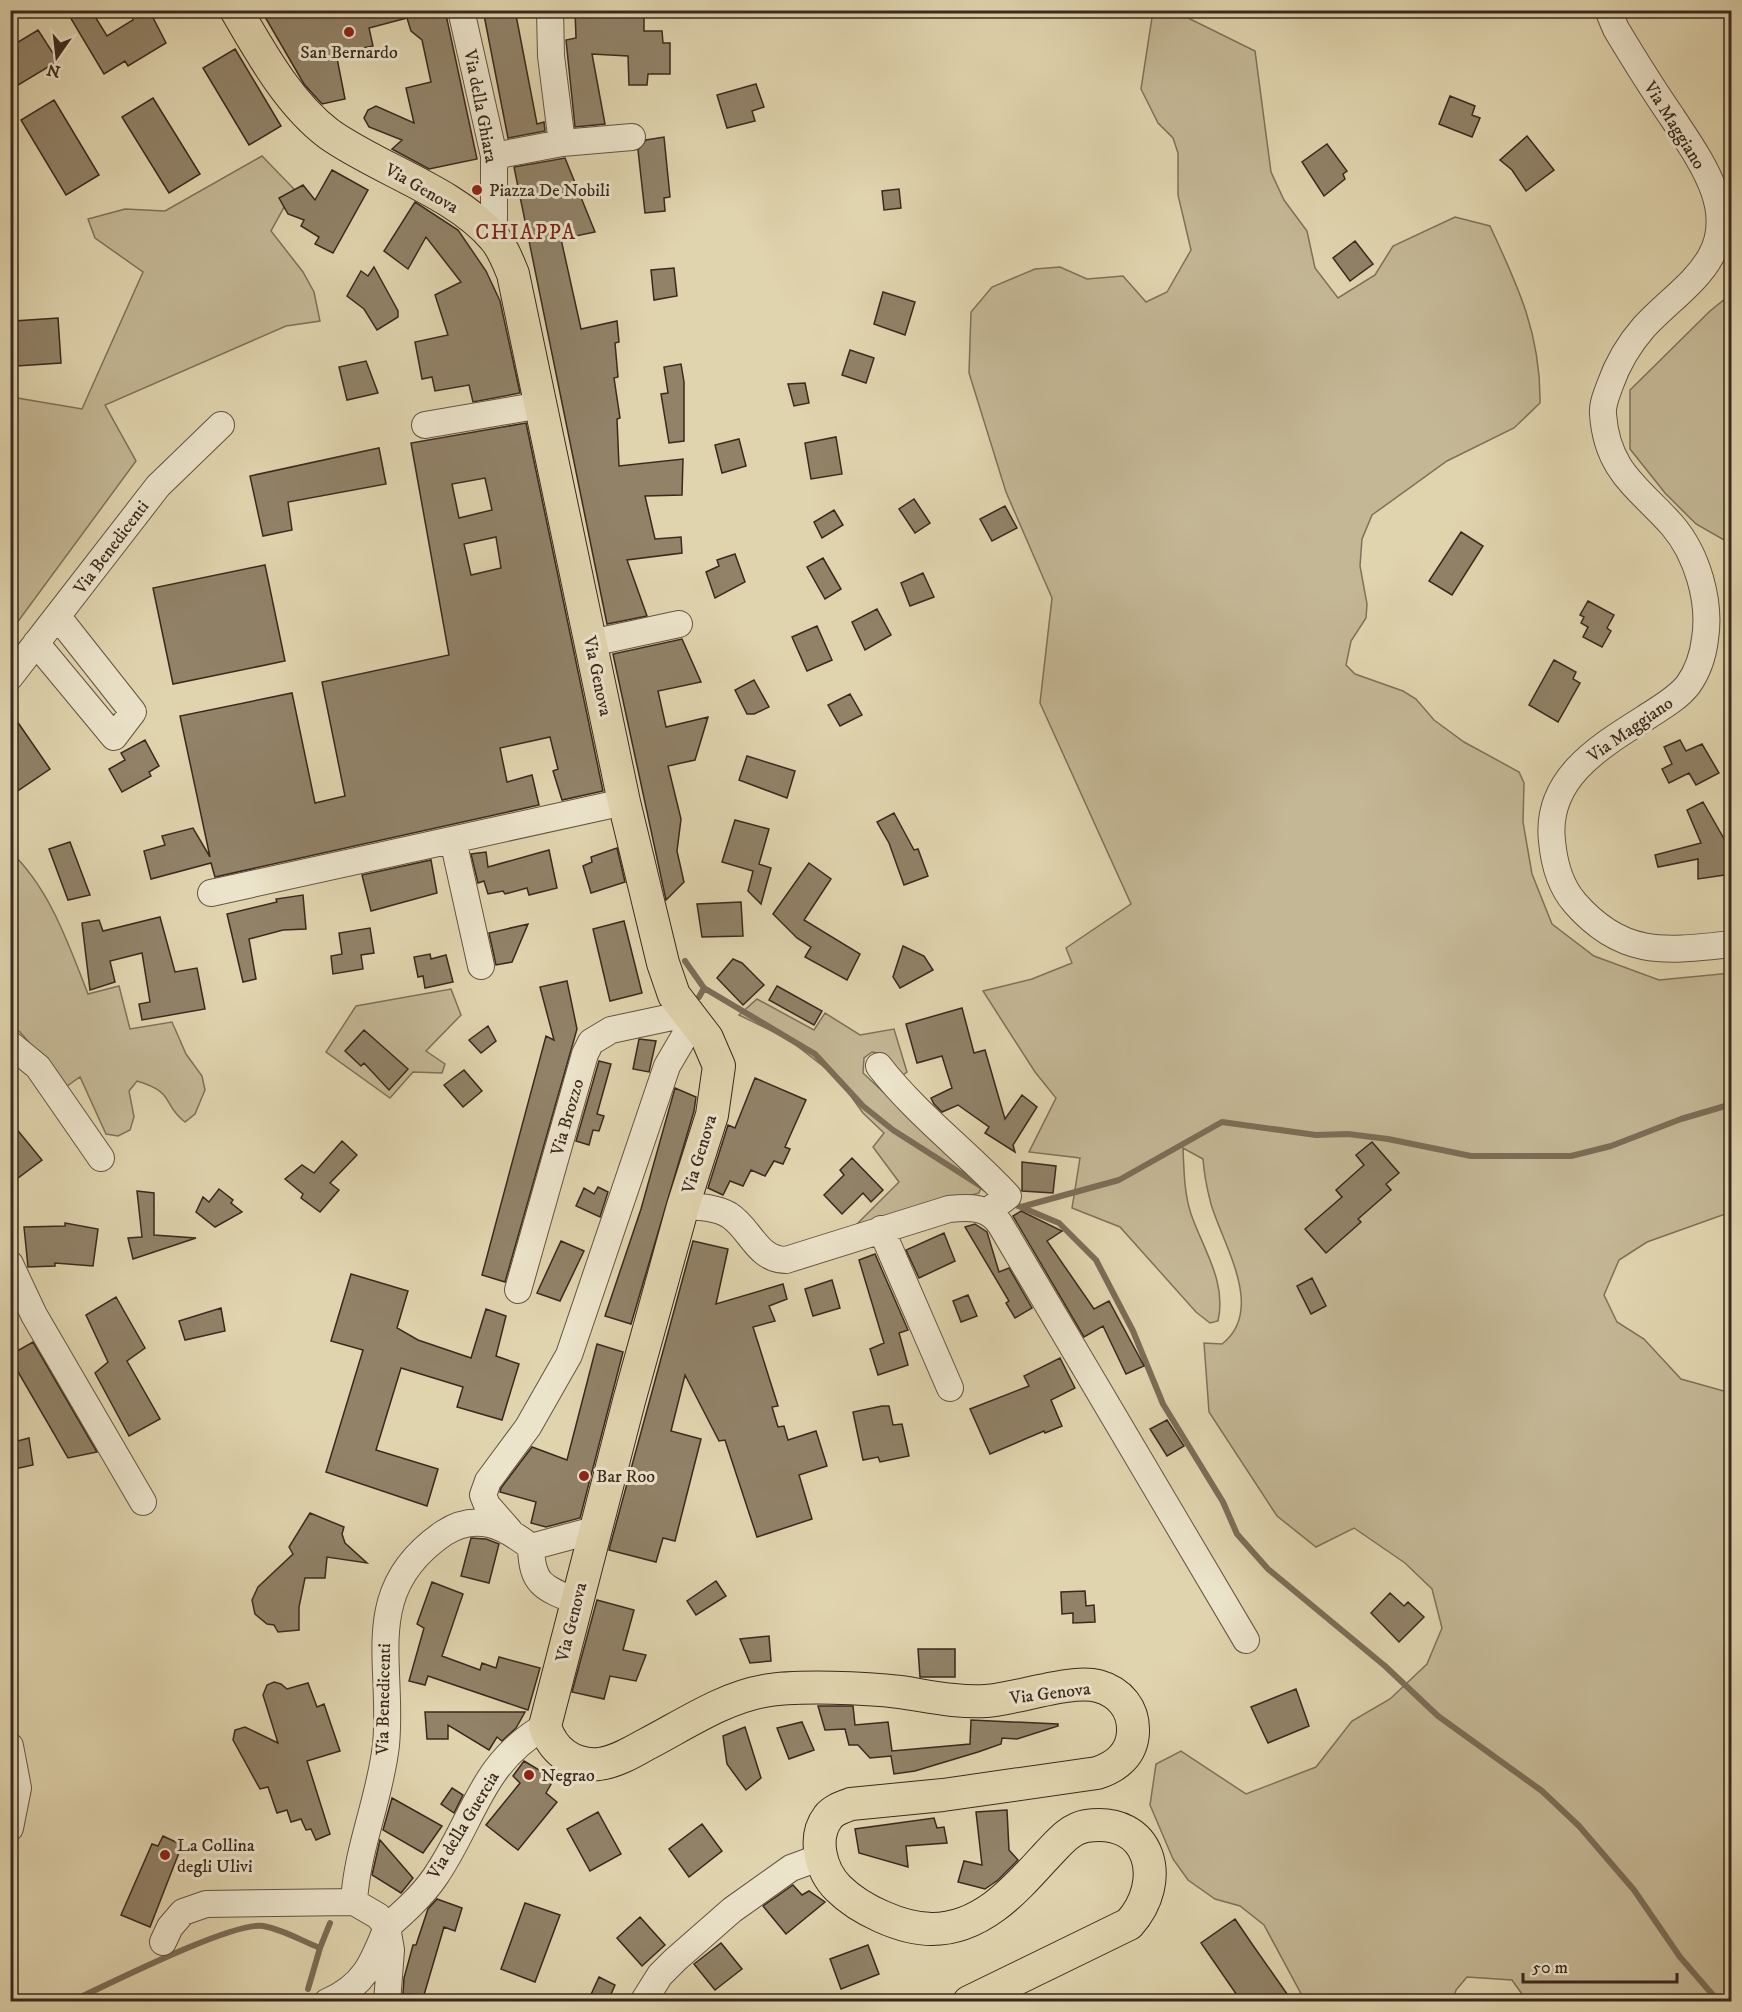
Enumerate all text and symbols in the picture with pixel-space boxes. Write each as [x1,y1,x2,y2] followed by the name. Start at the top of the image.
[342,25,356,39] marker: San Bernardo
[27,27,87,87] north arrow
[300,42,398,64] place label: San Bernardo
[458,47,502,165] street label: Via della Ghiara
[45,59,62,82] text: N
[1638,77,1710,174] street label: Via Maggiano
[380,159,462,219] street label: Via Genova
[489,180,610,202] place label: Piazza De Nobili
[470,183,484,197] marker: Piazza De Nobili
[475,220,577,246] district label: CHIAPPA
[69,496,154,600] street label: Via Benedicenti
[578,633,616,719] street label: Via Genova
[1583,692,1678,768] street label: Via Maggiano
[546,1076,589,1159] street label: Via Brozzo
[677,1112,722,1197] street label: Via Genova
[596,1466,655,1488] place label: Bar Roo
[577,1469,591,1483] marker: Bar Roo
[551,1580,593,1665] street label: Via Genova
[372,1643,396,1756] street label: Via Benedicenti
[1008,1678,1092,1710] street label: Via Genova
[541,1765,595,1787] place label: Negrao
[423,1767,505,1884] street label: Via della Guercia
[522,1768,536,1782] marker: Negrao
[177,1835,255,1878] place label: La Collina degli Ulivi
[158,1848,172,1862] marker: La Collina degli Ulivi
[1523,1946,1678,1984] scale bar
[1532,1957,1568,1979] text: 50 m

